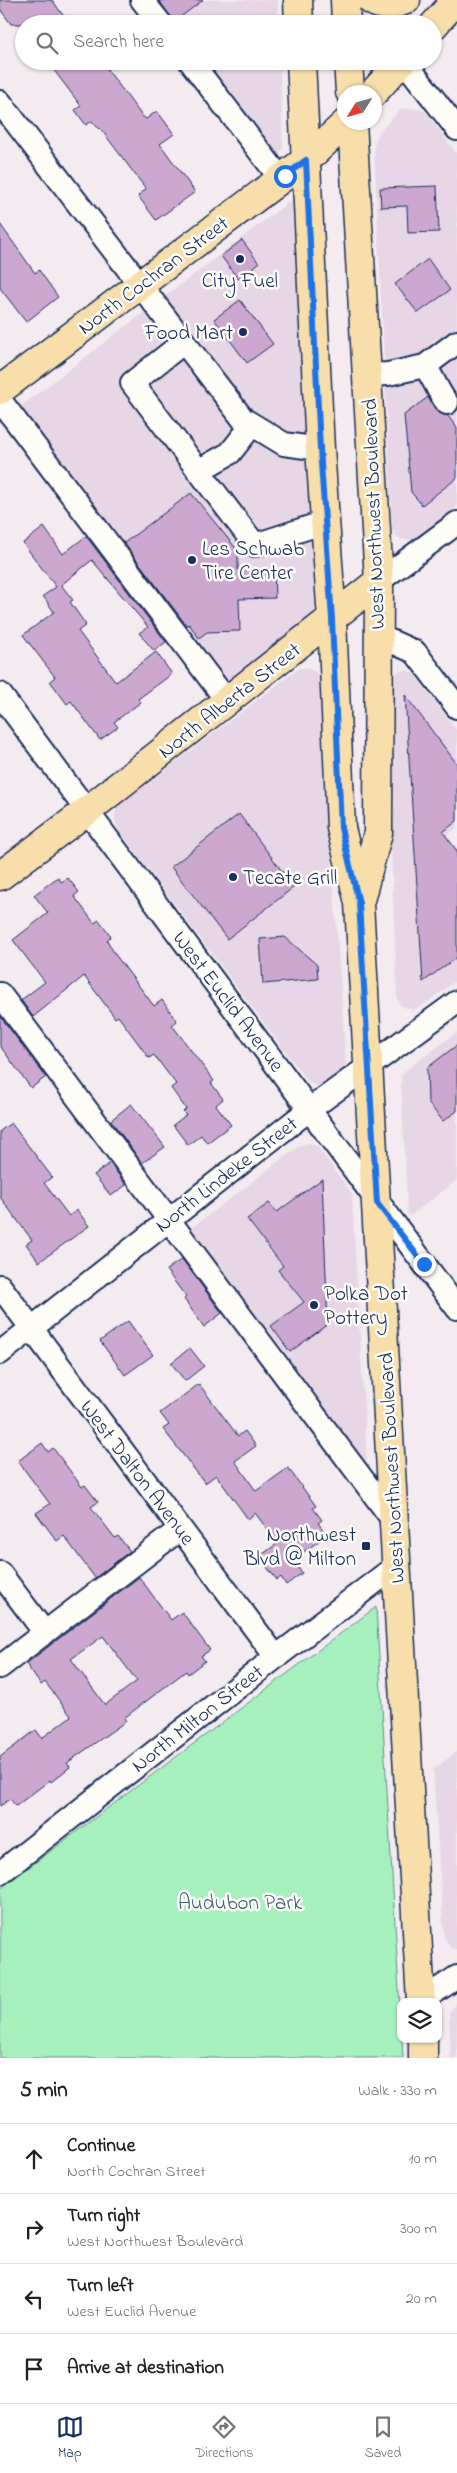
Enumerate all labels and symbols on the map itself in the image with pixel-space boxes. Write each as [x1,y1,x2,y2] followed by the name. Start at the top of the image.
[337,85,382,130] north arrow
[274,165,297,188] route start
[72,210,236,343] street label: North Cochran Street
[234,253,246,265] marker: City Fuel
[202,267,278,299] place label: City Fuel
[144,319,233,349] place label: Food Mart
[237,326,249,338] marker: Food Mart
[356,398,394,630] street label: West Northwest Boulevard
[202,535,304,589] place label: Les Schwab Tire Center
[186,554,198,566] marker: Les Schwab Tire Center
[152,636,308,767] street label: North Alberta Street
[243,864,337,894] place label: Tecate Grill
[227,871,239,883] marker: Tecate Grill
[164,925,291,1080] street label: West Euclid Avenue
[150,1110,305,1241] street label: North Lindeke Street
[413,1253,436,1276] route end
[324,1280,408,1336] place label: Polka Dot Pottery
[308,1299,320,1311] marker: Polka Dot Pottery
[372,1351,414,1584] street label: West Northwest Boulevard
[72,1394,201,1553] street label: West Dalton Avenue
[243,1521,356,1575] place label: Northwest Blvd @ Milton
[360,1540,372,1552] marker: Northwest Blvd @ Milton
[126,1658,271,1781] street label: North Milton Street
[178,1889,303,1919] park label: Audubon Park

